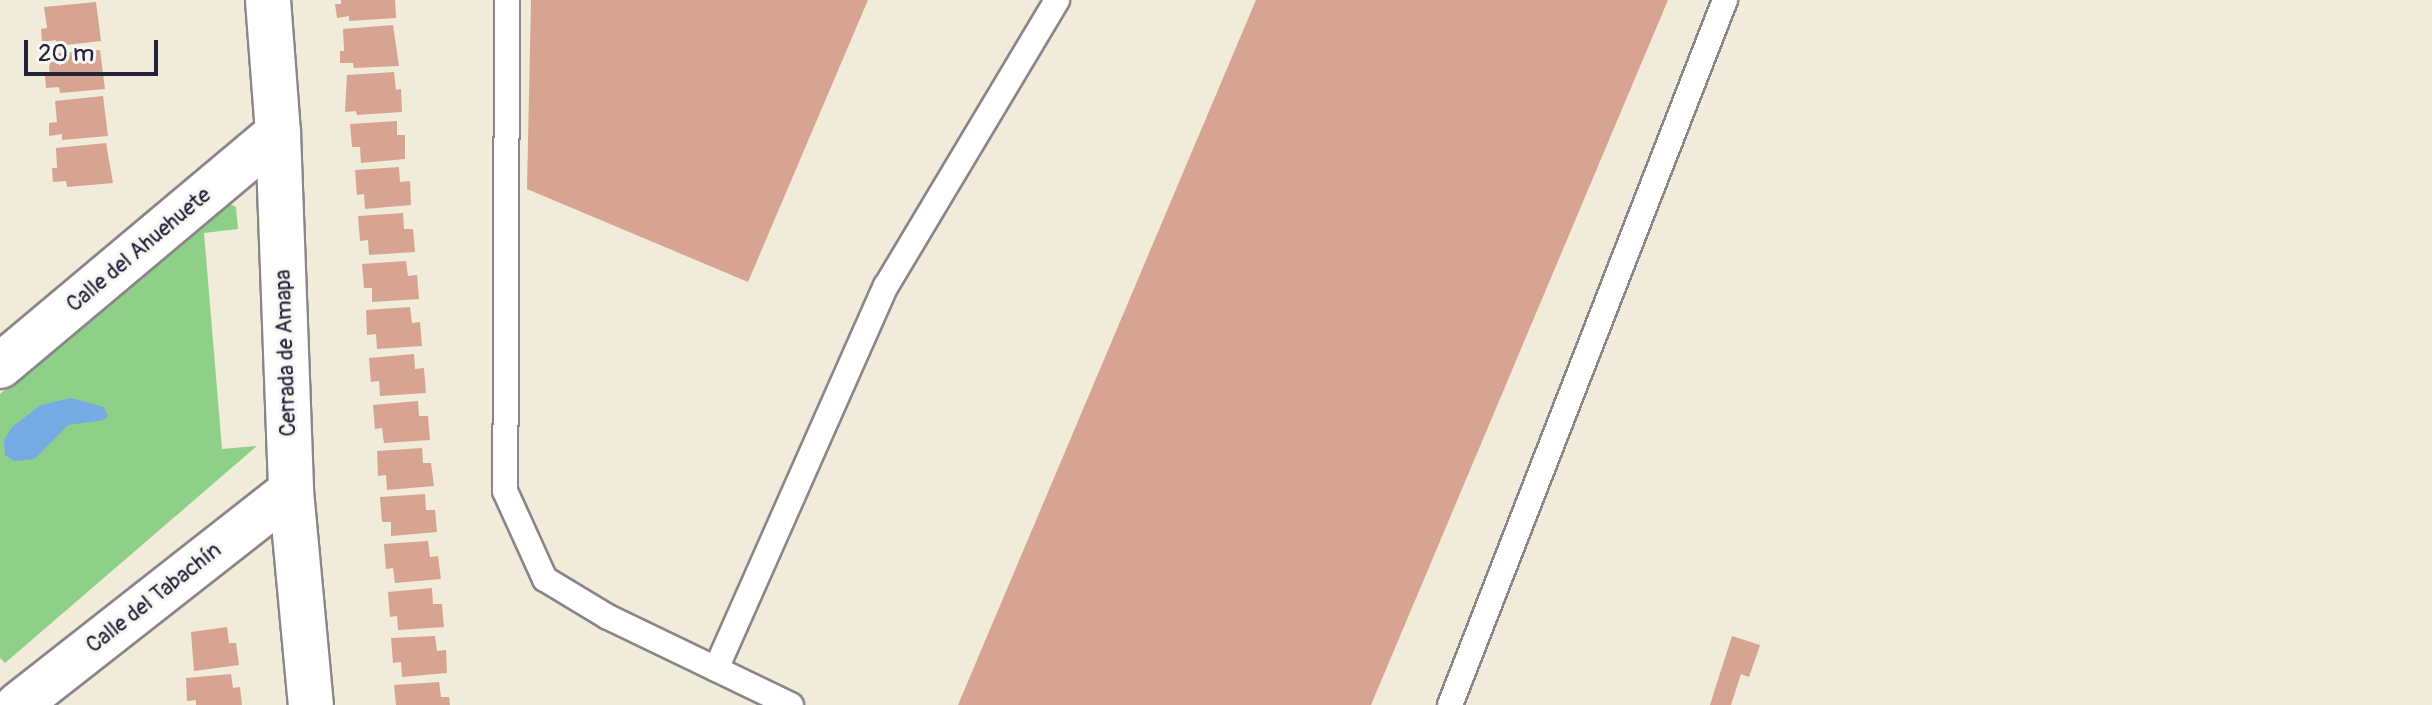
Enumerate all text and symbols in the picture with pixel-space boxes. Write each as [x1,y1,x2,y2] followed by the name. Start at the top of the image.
[28,24,162,74] scale bar
[38,39,94,68] text: 20 m
[61,182,217,318] street label: Calle del Ahuehuete
[270,269,302,437] street label: Cerrada de Amapa
[81,537,227,659] street label: Calle del Tabachín

